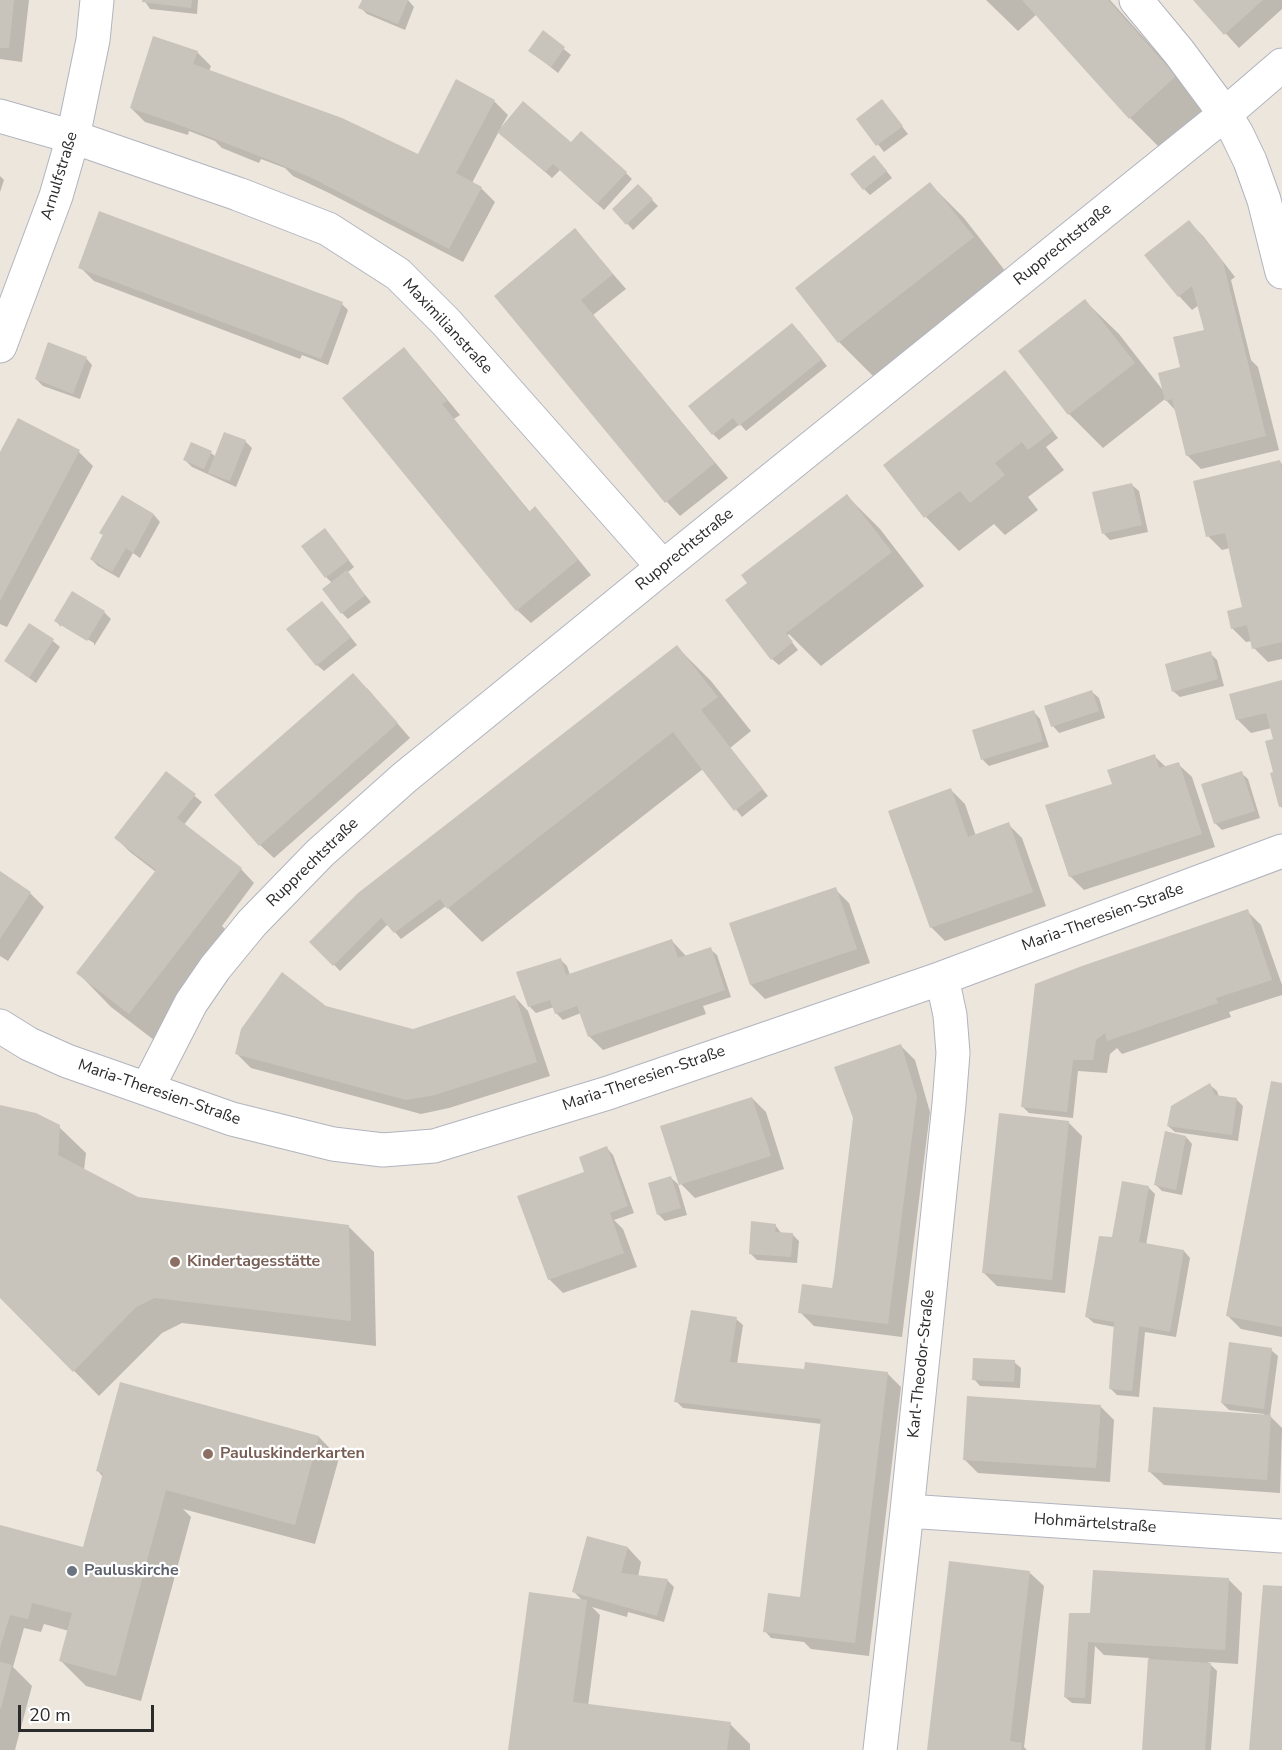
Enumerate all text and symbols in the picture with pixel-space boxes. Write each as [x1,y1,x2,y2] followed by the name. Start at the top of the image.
[38,130,82,222] street label: Arnulfstraße
[1010,200,1116,290] street label: Rupprechtstraße
[398,275,496,379] street label: Maximilianstraße
[632,505,738,595] street label: Rupprechtstraße
[263,814,363,912] street label: Rupprechtstraße
[1019,880,1187,956] street label: Maria-Theresien-Straße
[560,1042,728,1116] street label: Maria-Theresien-Straße
[75,1056,243,1130] street label: Maria-Theresien-Straße
[187,1252,320,1272] place label: Kindertagesstätte
[168,1255,182,1269] marker: Kindertagesstätte
[905,1289,939,1439] street label: Karl-Theodor-Straße
[220,1444,365,1464] place label: Pauluskinderkarten
[201,1447,215,1461] marker: Pauluskinderkarten
[1033,1510,1157,1538] street label: Hohmärtelstraße
[84,1561,179,1581] place label: Pauluskirche
[65,1564,79,1578] marker: Pauluskirche
[21,1693,158,1731] scale bar
[29,1703,71,1727] text: 20 m

